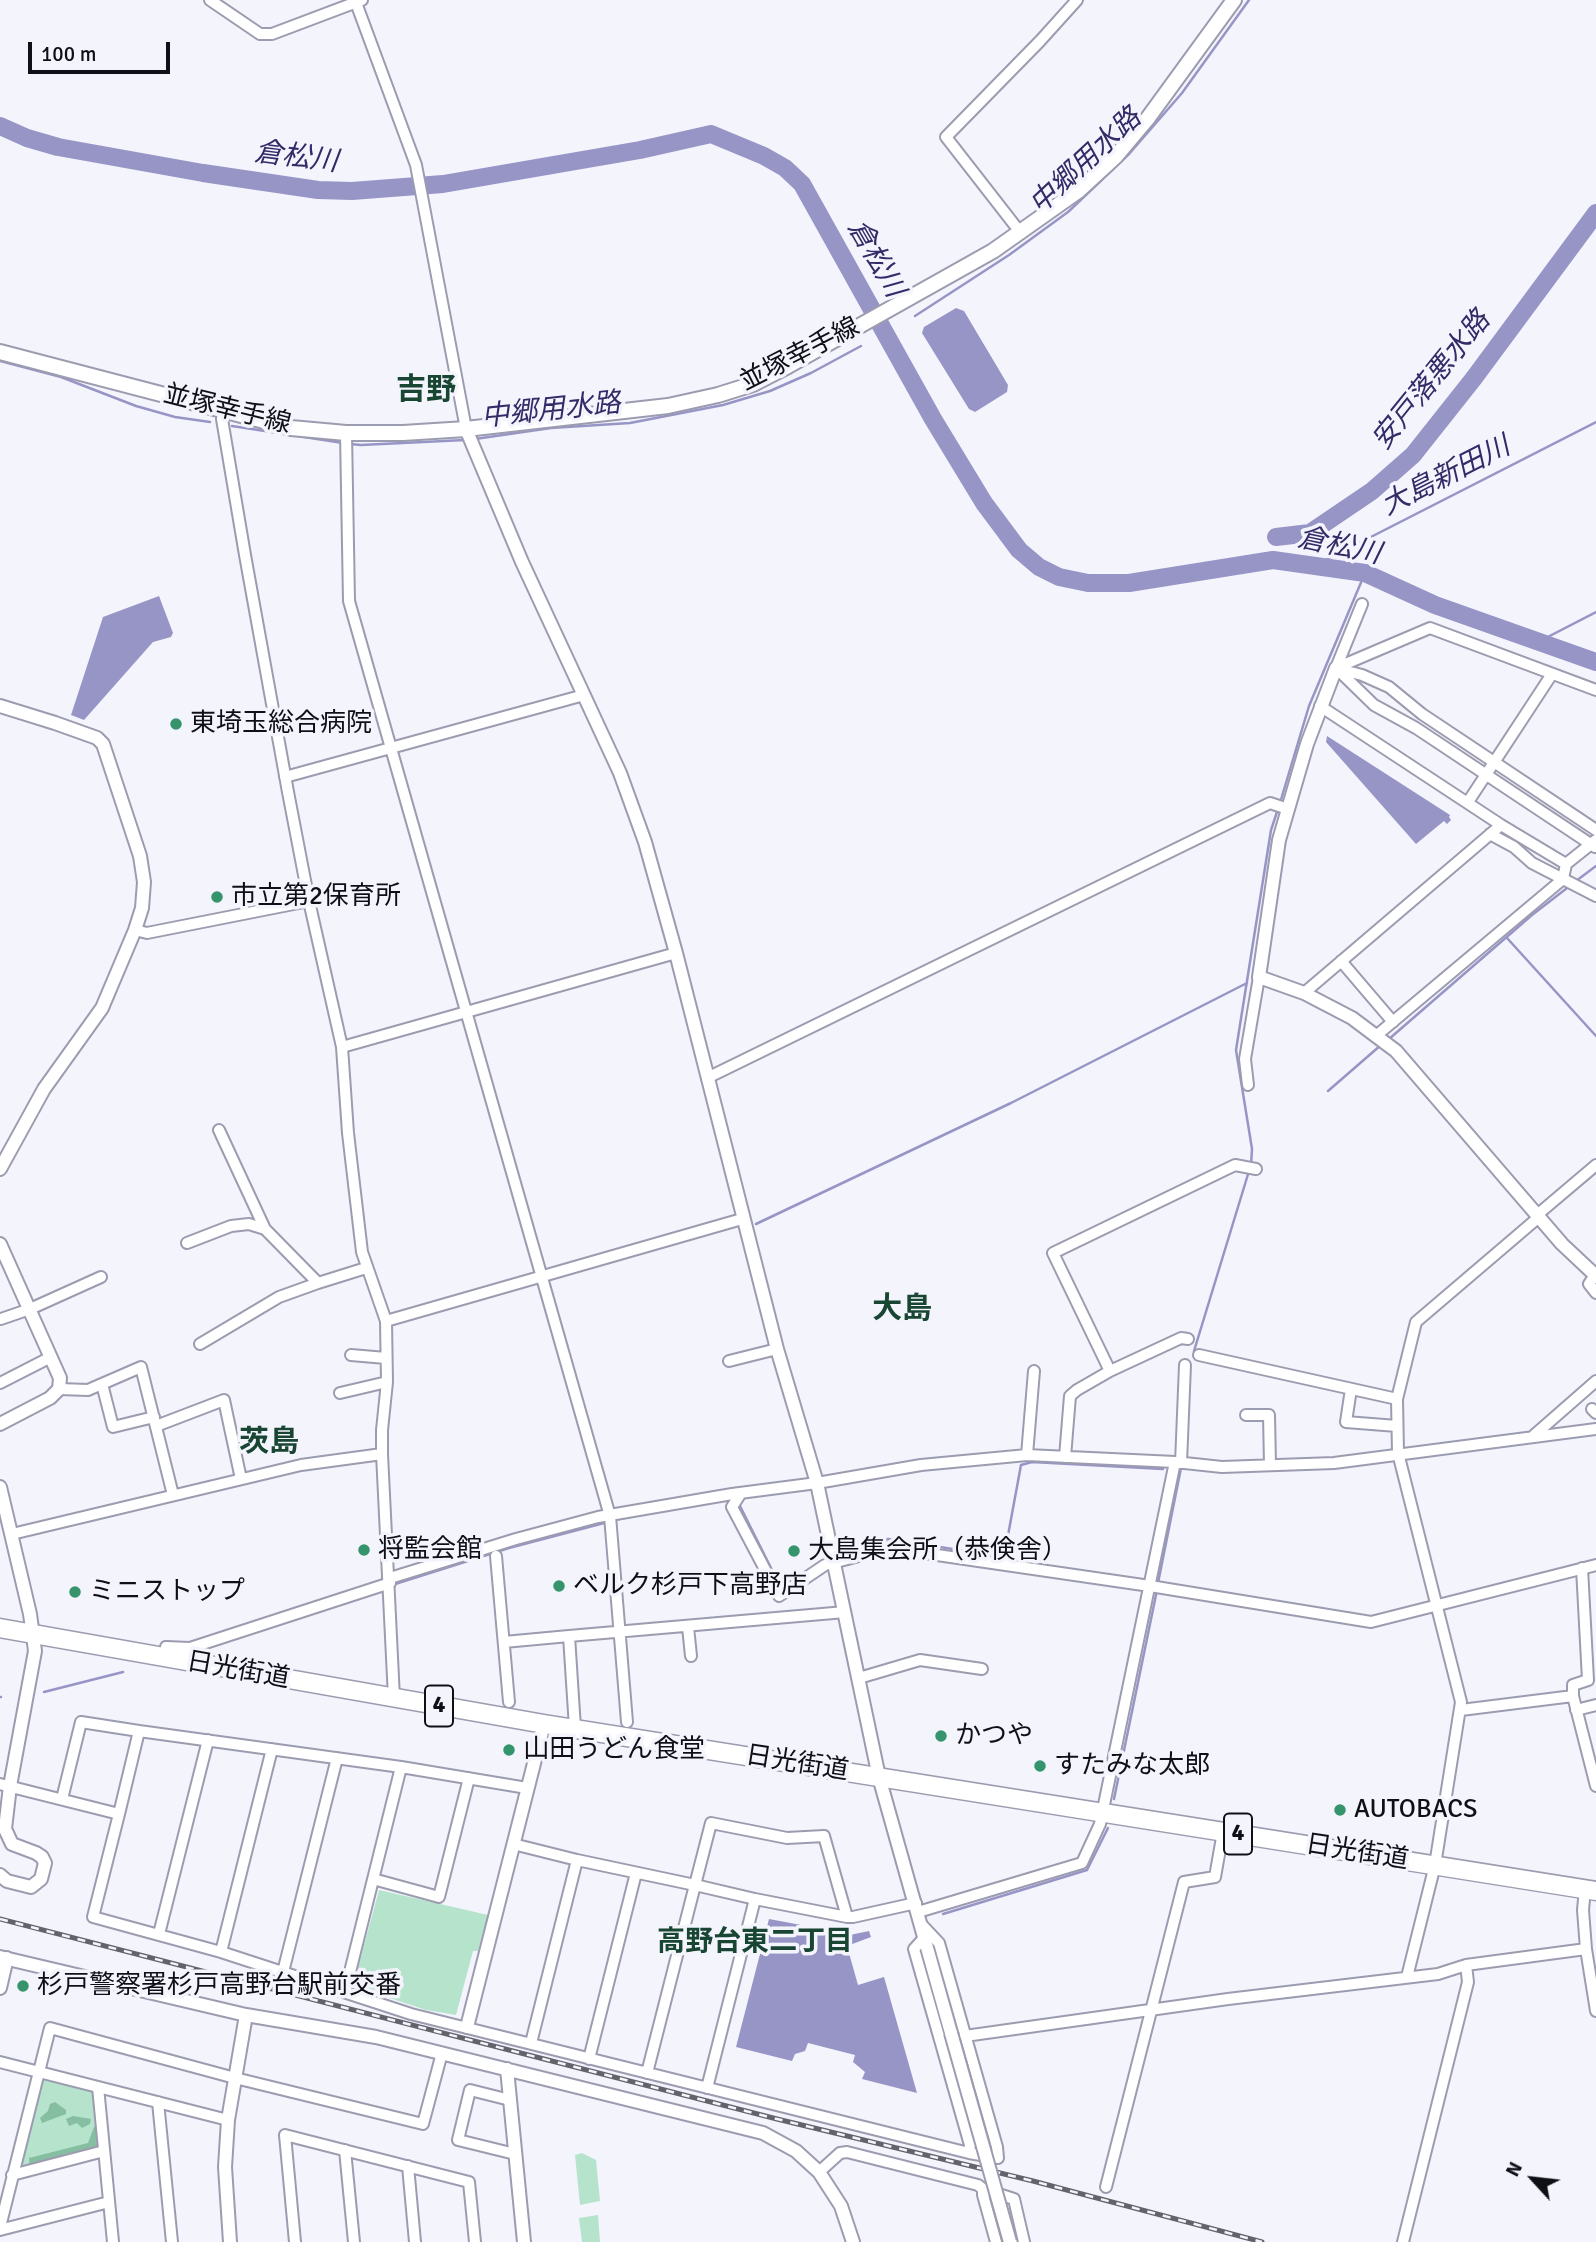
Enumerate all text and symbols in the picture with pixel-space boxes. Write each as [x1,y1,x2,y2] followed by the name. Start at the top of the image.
[32,28,173,72] scale bar
[41,41,96,67] text: 100 m
[1023,102,1149,222] water label: 中郷用水路
[252,136,340,180] water label: 倉松川
[839,214,911,304] water label: 倉松川
[1366,305,1498,457] water label: 安戸落悪水路
[735,312,865,398] street label: 並塚幸手線
[396,373,456,409] district label: 吉野
[160,379,294,441] street label: 並塚幸手線
[480,387,622,435] water label: 中郷用水路
[1376,430,1516,524] water label: 大島新田川
[1294,522,1384,572] water label: 倉松川
[190,708,372,740] place label: 東埼玉総合病院
[168,716,184,732] marker: 東埼玉総合病院
[231,881,401,913] place label: 市立第2保育所
[209,889,225,905] marker: 市立第2保育所
[872,1292,932,1328] district label: 大島
[239,1425,299,1461] district label: 茨島
[378,1534,482,1566] place label: 将監会館
[808,1535,1068,1567] place label: 大島集会所（恭倹舎）
[356,1542,372,1558] marker: 将監会館
[786,1543,802,1559] marker: 大島集会所（恭倹舎）
[573,1570,807,1602] place label: ベルク杉戸下高野店
[89,1576,245,1608] place label: ミニストップ
[551,1578,567,1594] marker: ベルク杉戸下高野店
[67,1584,83,1600] marker: ミニストップ
[184,1647,292,1695] street label: 日光街道
[425,1686,453,1726] road number: 4
[955,1720,1033,1752] place label: かつや
[933,1728,949,1744] marker: かつや
[523,1734,705,1766] place label: 山田うどん食堂
[743,1740,851,1788] street label: 日光街道
[501,1742,517,1758] marker: 山田うどん食堂
[1054,1750,1210,1782] place label: すたみな太郎
[1032,1758,1048,1774] marker: すたみな太郎
[1354,1794,1478,1826] place label: AUTOBACS
[1332,1802,1348,1818] marker: AUTOBACS
[1224,1814,1252,1854] road number: 4
[1303,1829,1411,1877] street label: 日光街道
[657,1926,853,1960] district label: 高野台東二丁目
[37,1970,401,2002] place label: 杉戸警察署杉戸高野台駅前交番
[15,1978,31,1994] marker: 杉戸警察署杉戸高野台駅前交番
[1498,2144,1568,2214] north arrow
[1501,2158,1528,2181] text: N

